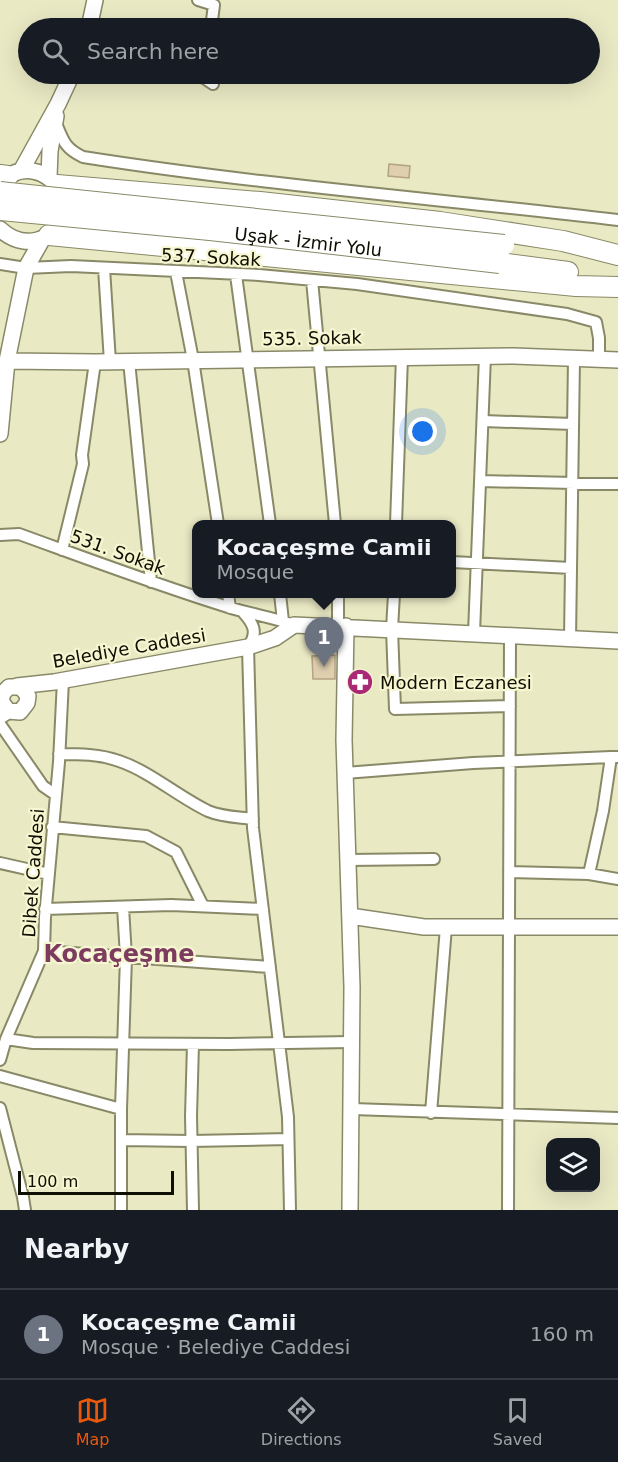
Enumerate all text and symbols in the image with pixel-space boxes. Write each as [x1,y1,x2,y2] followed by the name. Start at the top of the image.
[18,18,600,84] search box
[39,35,72,68] icon: search
[87,39,219,64] text: Search here
[233,222,383,260] street label: Uşak - İzmir Yolu
[161,244,262,270] street label: 537. Sokak
[262,327,363,349] street label: 535. Sokak
[408,417,437,446] your location
[192,520,456,598] popup
[68,525,169,579] street label: 531. Sokak
[216,535,432,560] text: Kocaçeşme Camii
[216,560,294,584] text: Mosque
[304,618,344,667] pin: 1
[51,624,207,672] street label: Belediye Caddesi
[345,667,375,697] pharmacy icon: Modern Eczanesi
[380,672,532,693] place label: Modern Eczanesi
[18,808,48,938] street label: Dibek Caddesi
[43,940,195,968] district label: Kocaçeşme
[546,1138,600,1192] map controls
[546,1138,600,1192] button: layers
[18,1168,174,1196] scale bar
[27,1172,78,1191] text: 100 m
[24,1234,129,1264] text: Nearby
[81,1310,296,1335] text: Kocaçeşme Camii
[37,1322,50,1346] text: 1
[530,1322,594,1346] text: 160 m
[81,1335,350,1359] text: Mosque · Belediye Caddesi
[76,1394,109,1449] tab: Map
[261,1394,341,1449] tab: Directions
[493,1394,542,1449] tab: Saved

